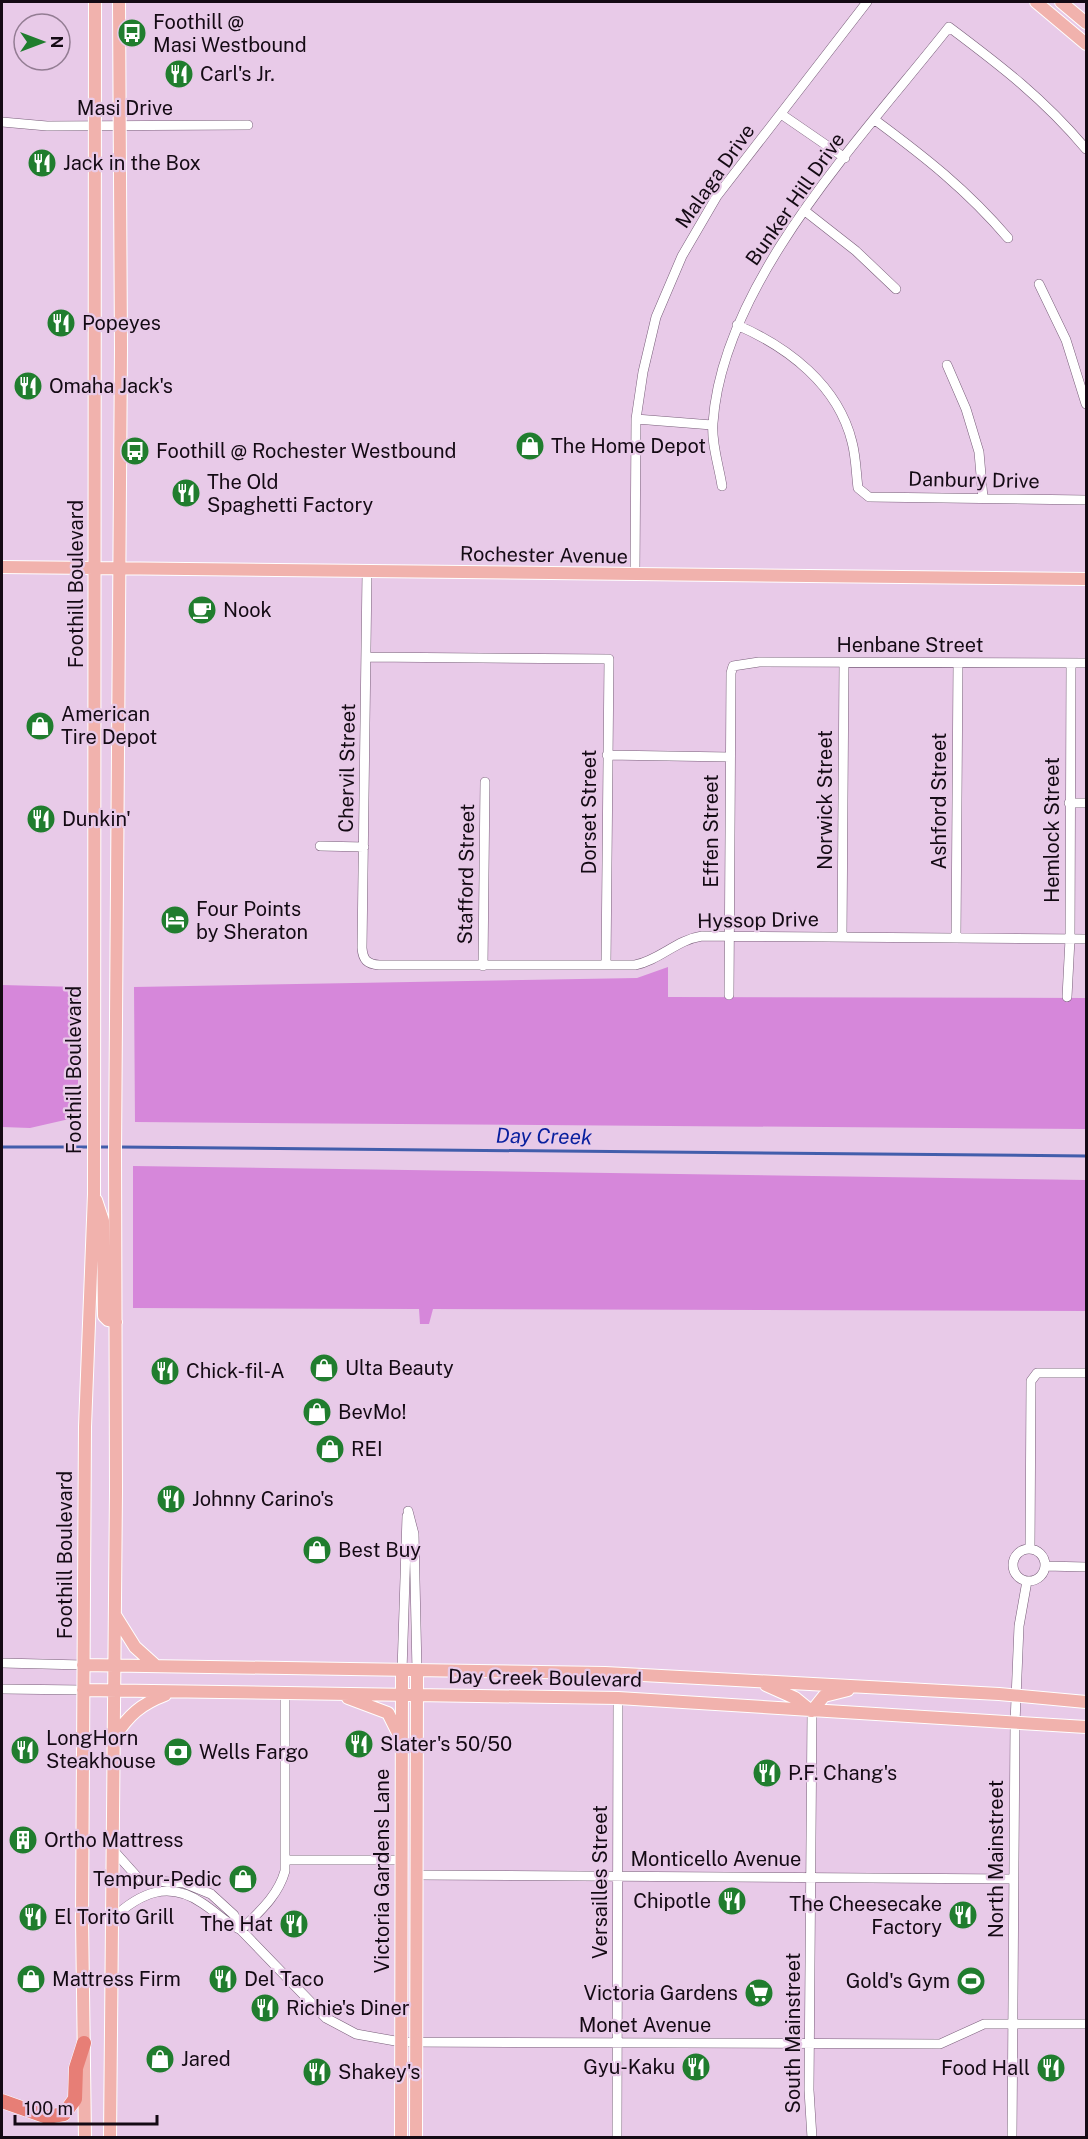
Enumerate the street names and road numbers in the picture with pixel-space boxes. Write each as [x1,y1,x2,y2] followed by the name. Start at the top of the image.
[77,96,173,120] street label: Masi Drive
[670,119,760,233] street label: Malaga Drive
[740,128,850,270] street label: Bunker Hill Drive
[908,467,1040,493] street label: Danbury Drive
[64,500,88,668] street label: Foothill Boulevard
[460,542,628,568] street label: Rochester Avenue
[837,633,983,657] street label: Henbane Street
[334,703,360,833] street label: Chervil Street
[813,730,837,870] street label: Norwick Street
[927,732,951,870] street label: Ashford Street
[577,750,601,874] street label: Dorset Street
[1040,757,1064,903] street label: Hemlock Street
[699,774,723,888] street label: Effen Street
[453,803,479,945] street label: Stafford Street
[697,907,819,933] street label: Hyssop Drive
[62,986,86,1154] street label: Foothill Boulevard
[53,1471,77,1639] street label: Foothill Boulevard
[448,1664,642,1692] street label: Day Creek Boulevard
[370,1769,394,1973] street label: Victoria Gardens Lane
[984,1780,1008,1938] street label: North Mainstreet
[588,1805,612,1959] street label: Versailles Street
[631,1847,801,1871] street label: Monticello Avenue
[781,1953,805,2114] street label: South Mainstreet
[579,2013,711,2037] street label: Monet Avenue

